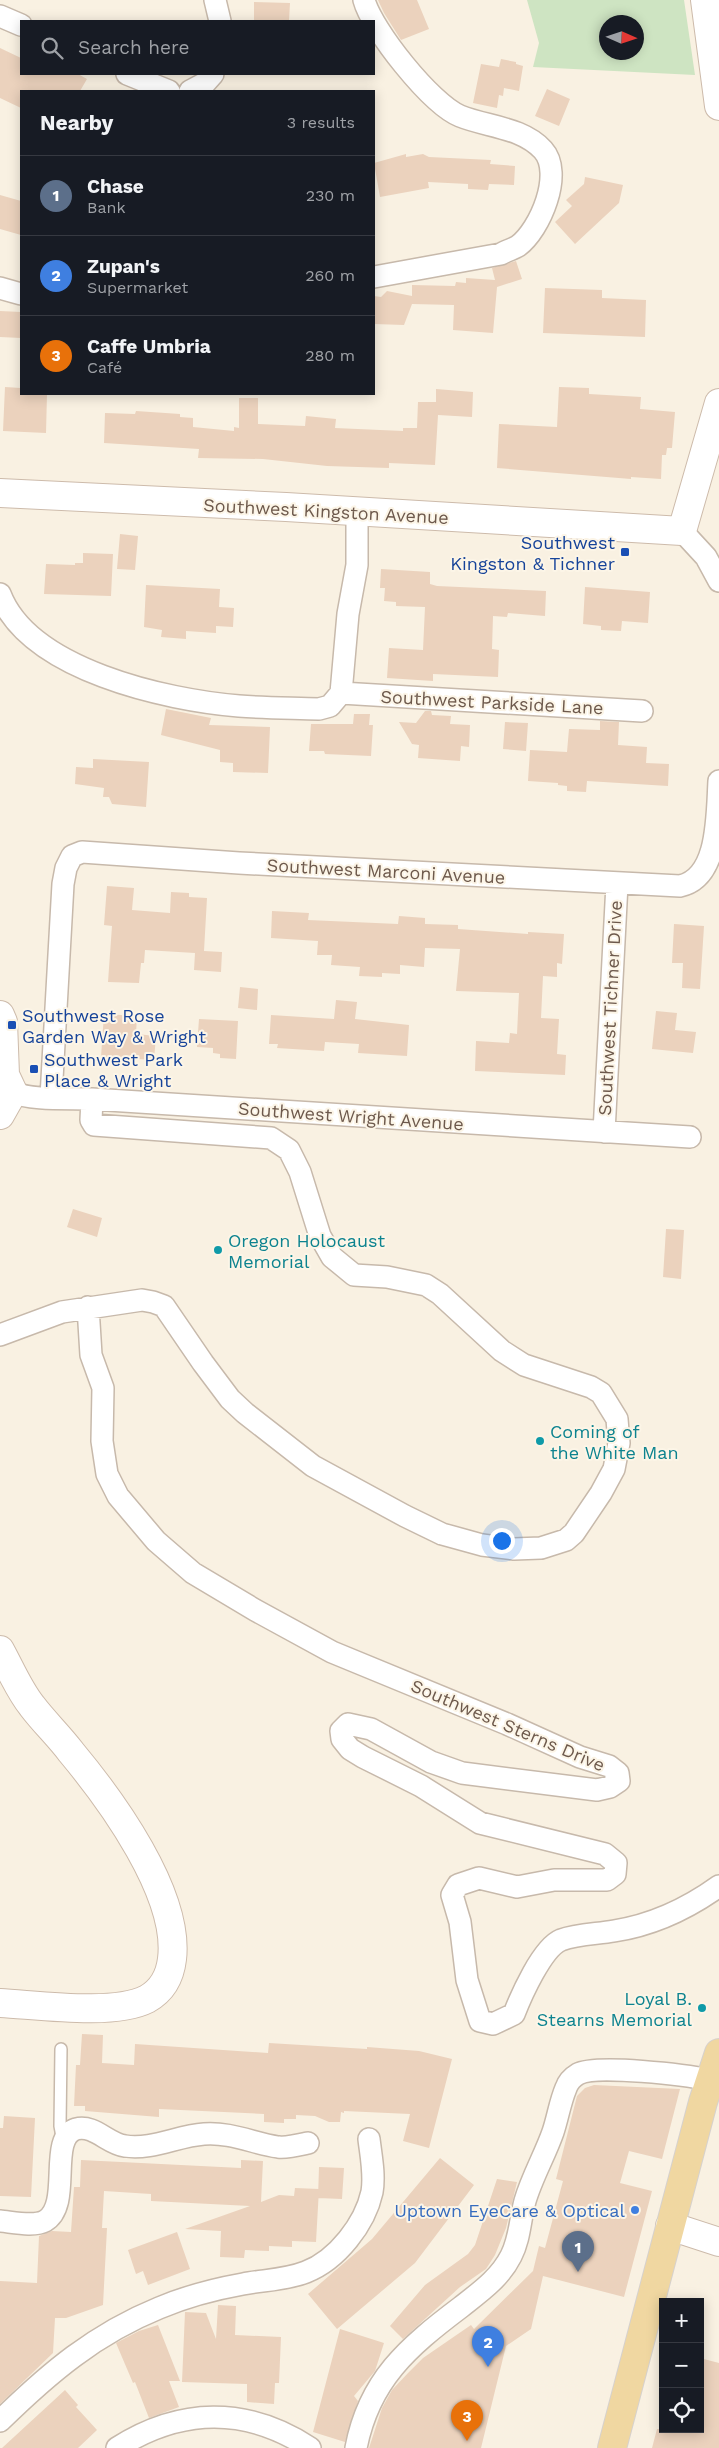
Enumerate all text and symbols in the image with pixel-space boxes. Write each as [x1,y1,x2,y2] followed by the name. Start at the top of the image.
[599,15,644,60] north arrow
[20,20,375,75] search box
[38,34,66,62] icon: search
[78,36,189,59] text: Search here
[40,110,113,135] text: Nearby
[287,113,355,132] text: 3 results
[87,175,144,198] text: Chase
[53,186,59,205] text: 1
[306,186,355,205] text: 230 m
[87,198,125,217] text: Bank
[87,255,160,278] text: Zupan's
[51,266,61,285] text: 2
[305,266,355,285] text: 260 m
[87,278,188,297] text: Supermarket
[87,335,211,358] text: Caffe Umbria
[51,346,61,365] text: 3
[305,346,355,365] text: 280 m
[87,358,122,377] text: Café
[203,494,449,528] street label: Southwest Kingston Avenue
[450,532,615,574] place label: Southwest Kingston & Tichner
[619,546,631,558] marker: Southwest Kingston & Tichner
[380,686,604,718] street label: Southwest Parkside Lane
[266,854,506,888] street label: Southwest Marconi Avenue
[594,900,626,1116] street label: Southwest Tichner Drive
[22,1005,207,1047] place label: Southwest Rose Garden Way & Wright
[6,1019,18,1031] marker: Southwest Rose Garden Way & Wright
[44,1049,183,1091] place label: Southwest Park Place & Wright
[28,1063,40,1075] marker: Southwest Park Place & Wright
[238,1098,464,1134] street label: Southwest Wright Avenue
[228,1230,386,1272] place label: Oregon Holocaust Memorial
[212,1244,224,1256] marker: Oregon Holocaust Memorial
[550,1421,679,1463] place label: Coming of the White Man
[534,1435,546,1447] marker: Coming of the White Man
[489,1528,515,1554] your location
[408,1675,608,1775] street label: Southwest Sterns Drive
[537,1988,692,2030] place label: Loyal B. Stearns Memorial
[696,2002,708,2014] marker: Loyal B. Stearns Memorial
[394,2200,625,2221] place label: Uptown EyeCare & Optical
[629,2204,641,2216] marker: Uptown EyeCare & Optical
[562,2231,594,2272] pin: 1
[659,2298,704,2433] map controls
[659,2298,704,2343] button: +
[472,2326,504,2367] pin: 2
[659,2343,704,2388] button: −
[659,2388,704,2433] button: locate
[451,2400,483,2441] pin: 3

